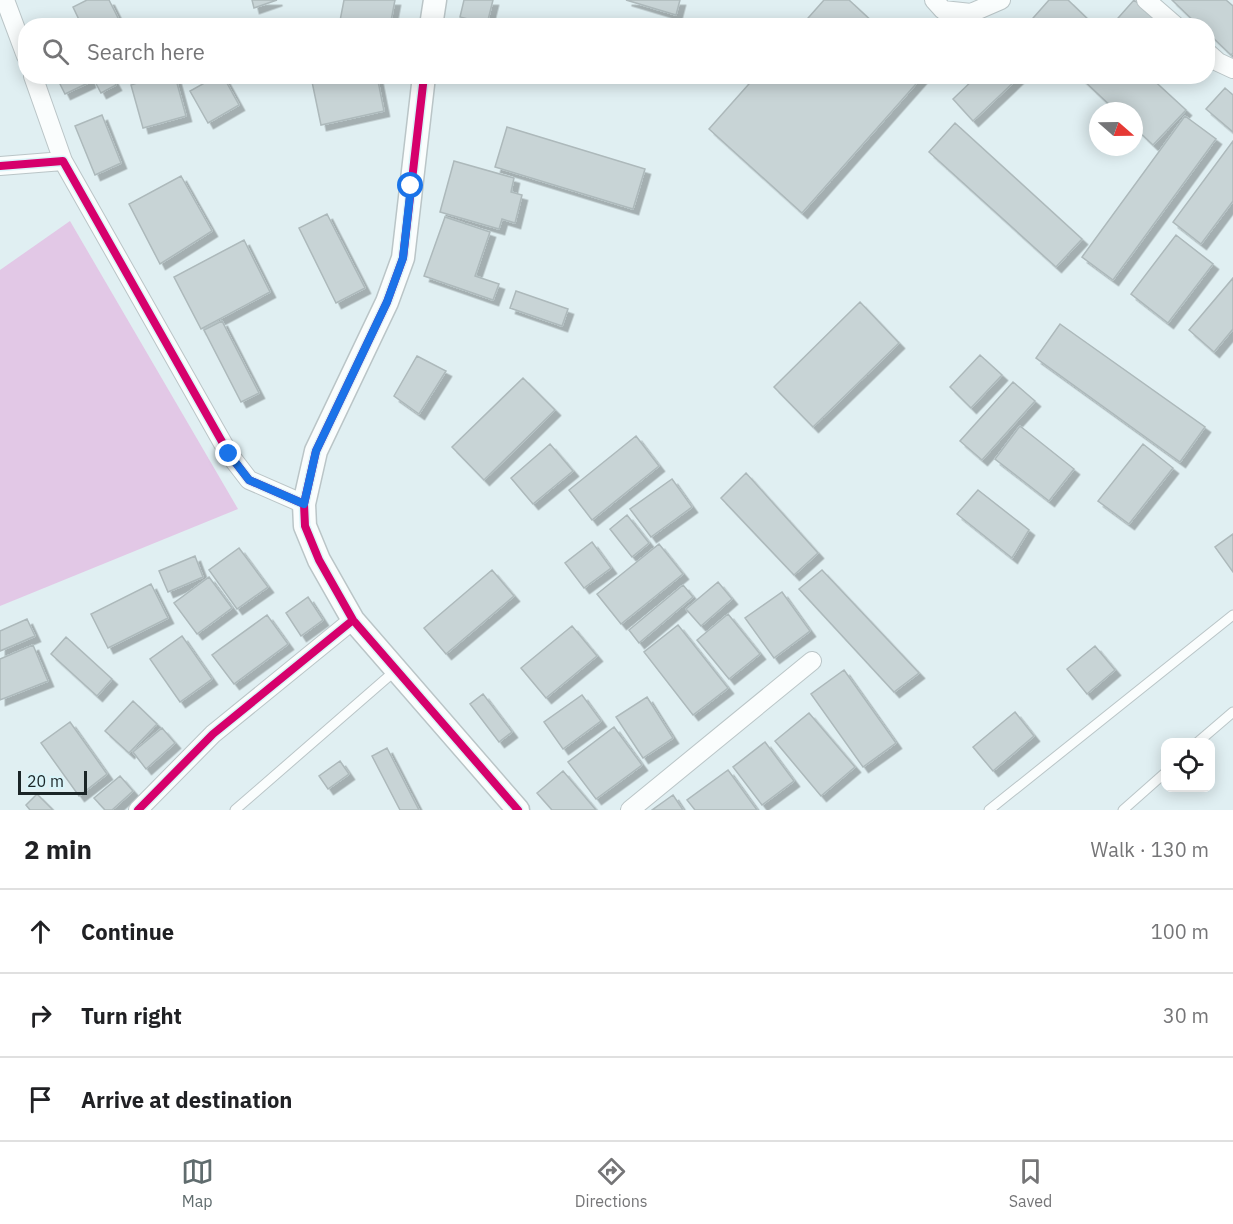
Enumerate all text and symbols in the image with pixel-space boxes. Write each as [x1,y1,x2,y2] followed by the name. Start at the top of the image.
[18,18,1215,84] search box
[39,35,72,68] icon: search
[87,37,205,66] text: Search here
[1089,102,1143,156] north arrow
[397,172,423,198] route start
[215,440,241,466] route end
[1161,738,1215,792] map controls
[1161,738,1215,792] button: locate
[18,768,87,796] scale bar
[27,771,64,791] text: 20 m
[24,832,92,866] text: 2 min
[1091,836,1209,863] text: Walk · 130 m
[24,915,57,948] icon: ahead
[81,917,174,946] text: Continue
[1151,918,1209,945] text: 100 m
[24,999,57,1032] icon: right
[81,1001,182,1030] text: Turn right
[1163,1002,1209,1029] text: 30 m
[24,1083,57,1116] icon: arrive
[81,1085,292,1114] text: Arrive at destination
[181,1155,214,1211] tab: Map
[575,1155,648,1211] tab: Directions
[1009,1155,1052,1211] tab: Saved

